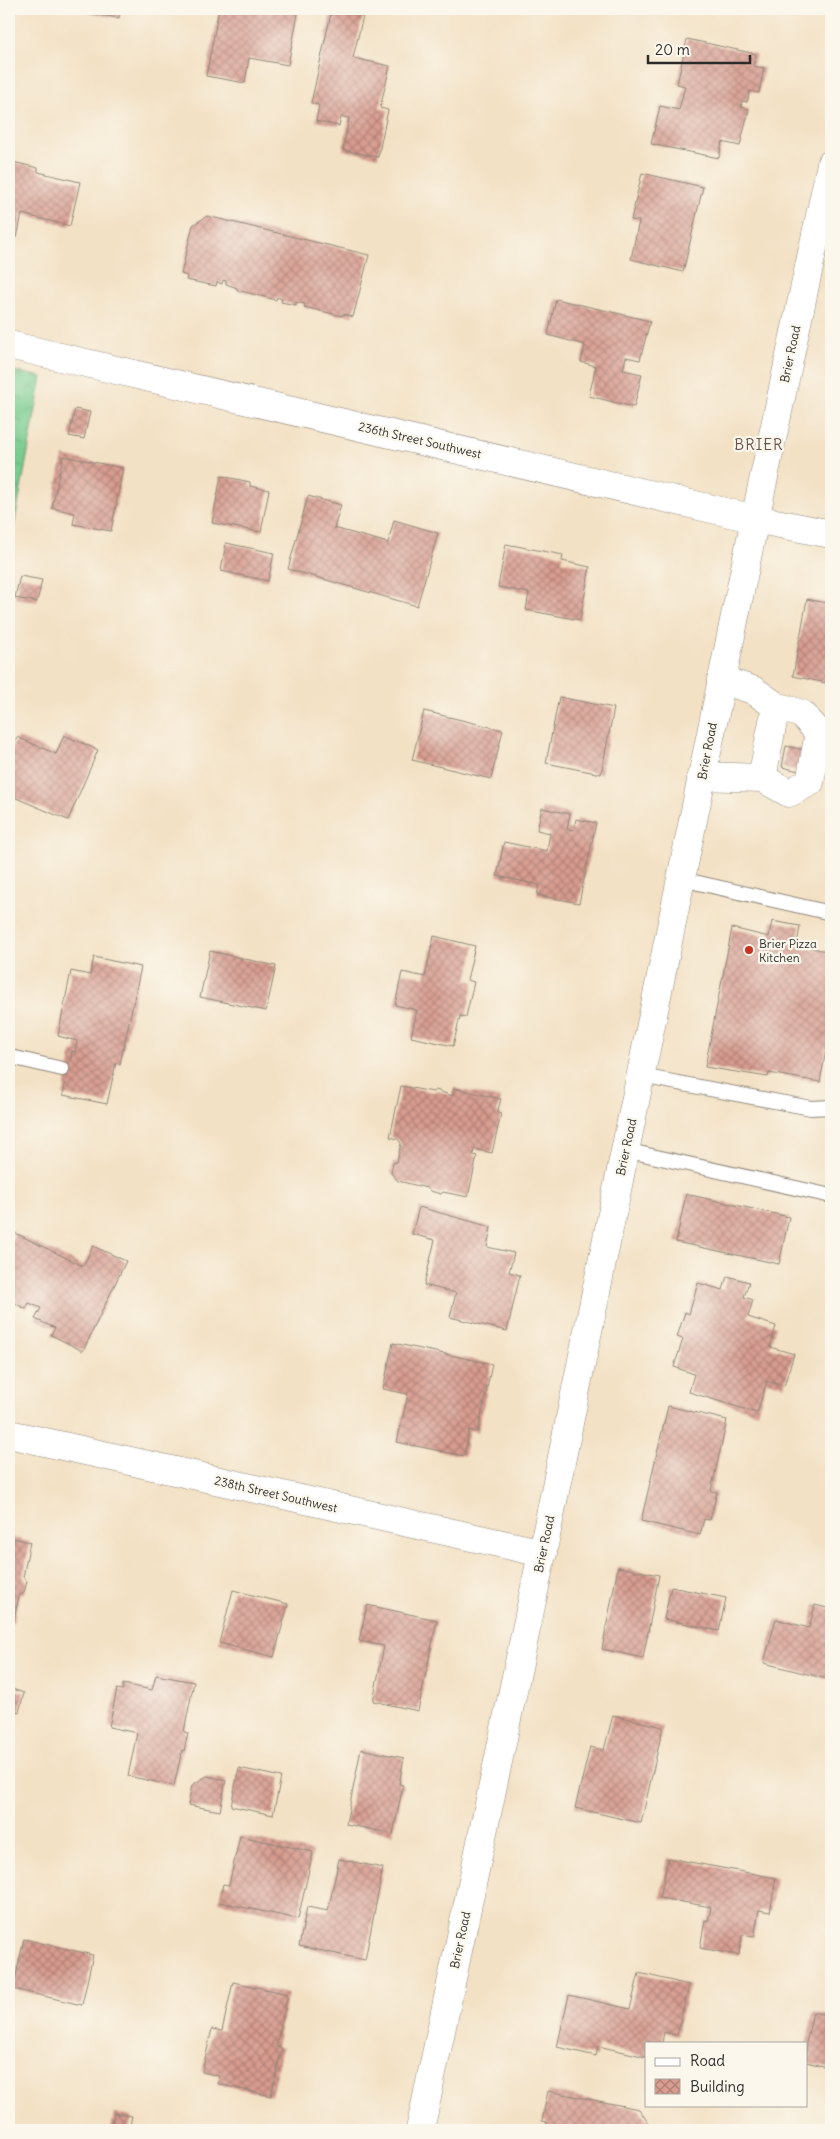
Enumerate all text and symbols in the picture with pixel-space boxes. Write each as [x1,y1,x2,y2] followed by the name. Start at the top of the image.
[648,32,750,64] scale bar
[655,40,690,59] text: 20 m
[777,324,803,384] street label: Brier Road
[357,419,483,461] street label: 236th Street Southwest
[734,435,784,454] district label: BRIER
[694,721,720,781] street label: Brier Road
[759,936,817,965] place label: Brier Pizza Kitchen
[743,944,755,956] marker: Brier Pizza Kitchen
[613,1117,639,1177] street label: Brier Road
[213,1473,339,1515] street label: 238th Street Southwest
[531,1514,557,1574] street label: Brier Road
[447,1910,473,1970] street label: Brier Road
[645,2042,808,2106] legend
[690,2051,725,2070] text: Road
[690,2077,745,2096] text: Building

